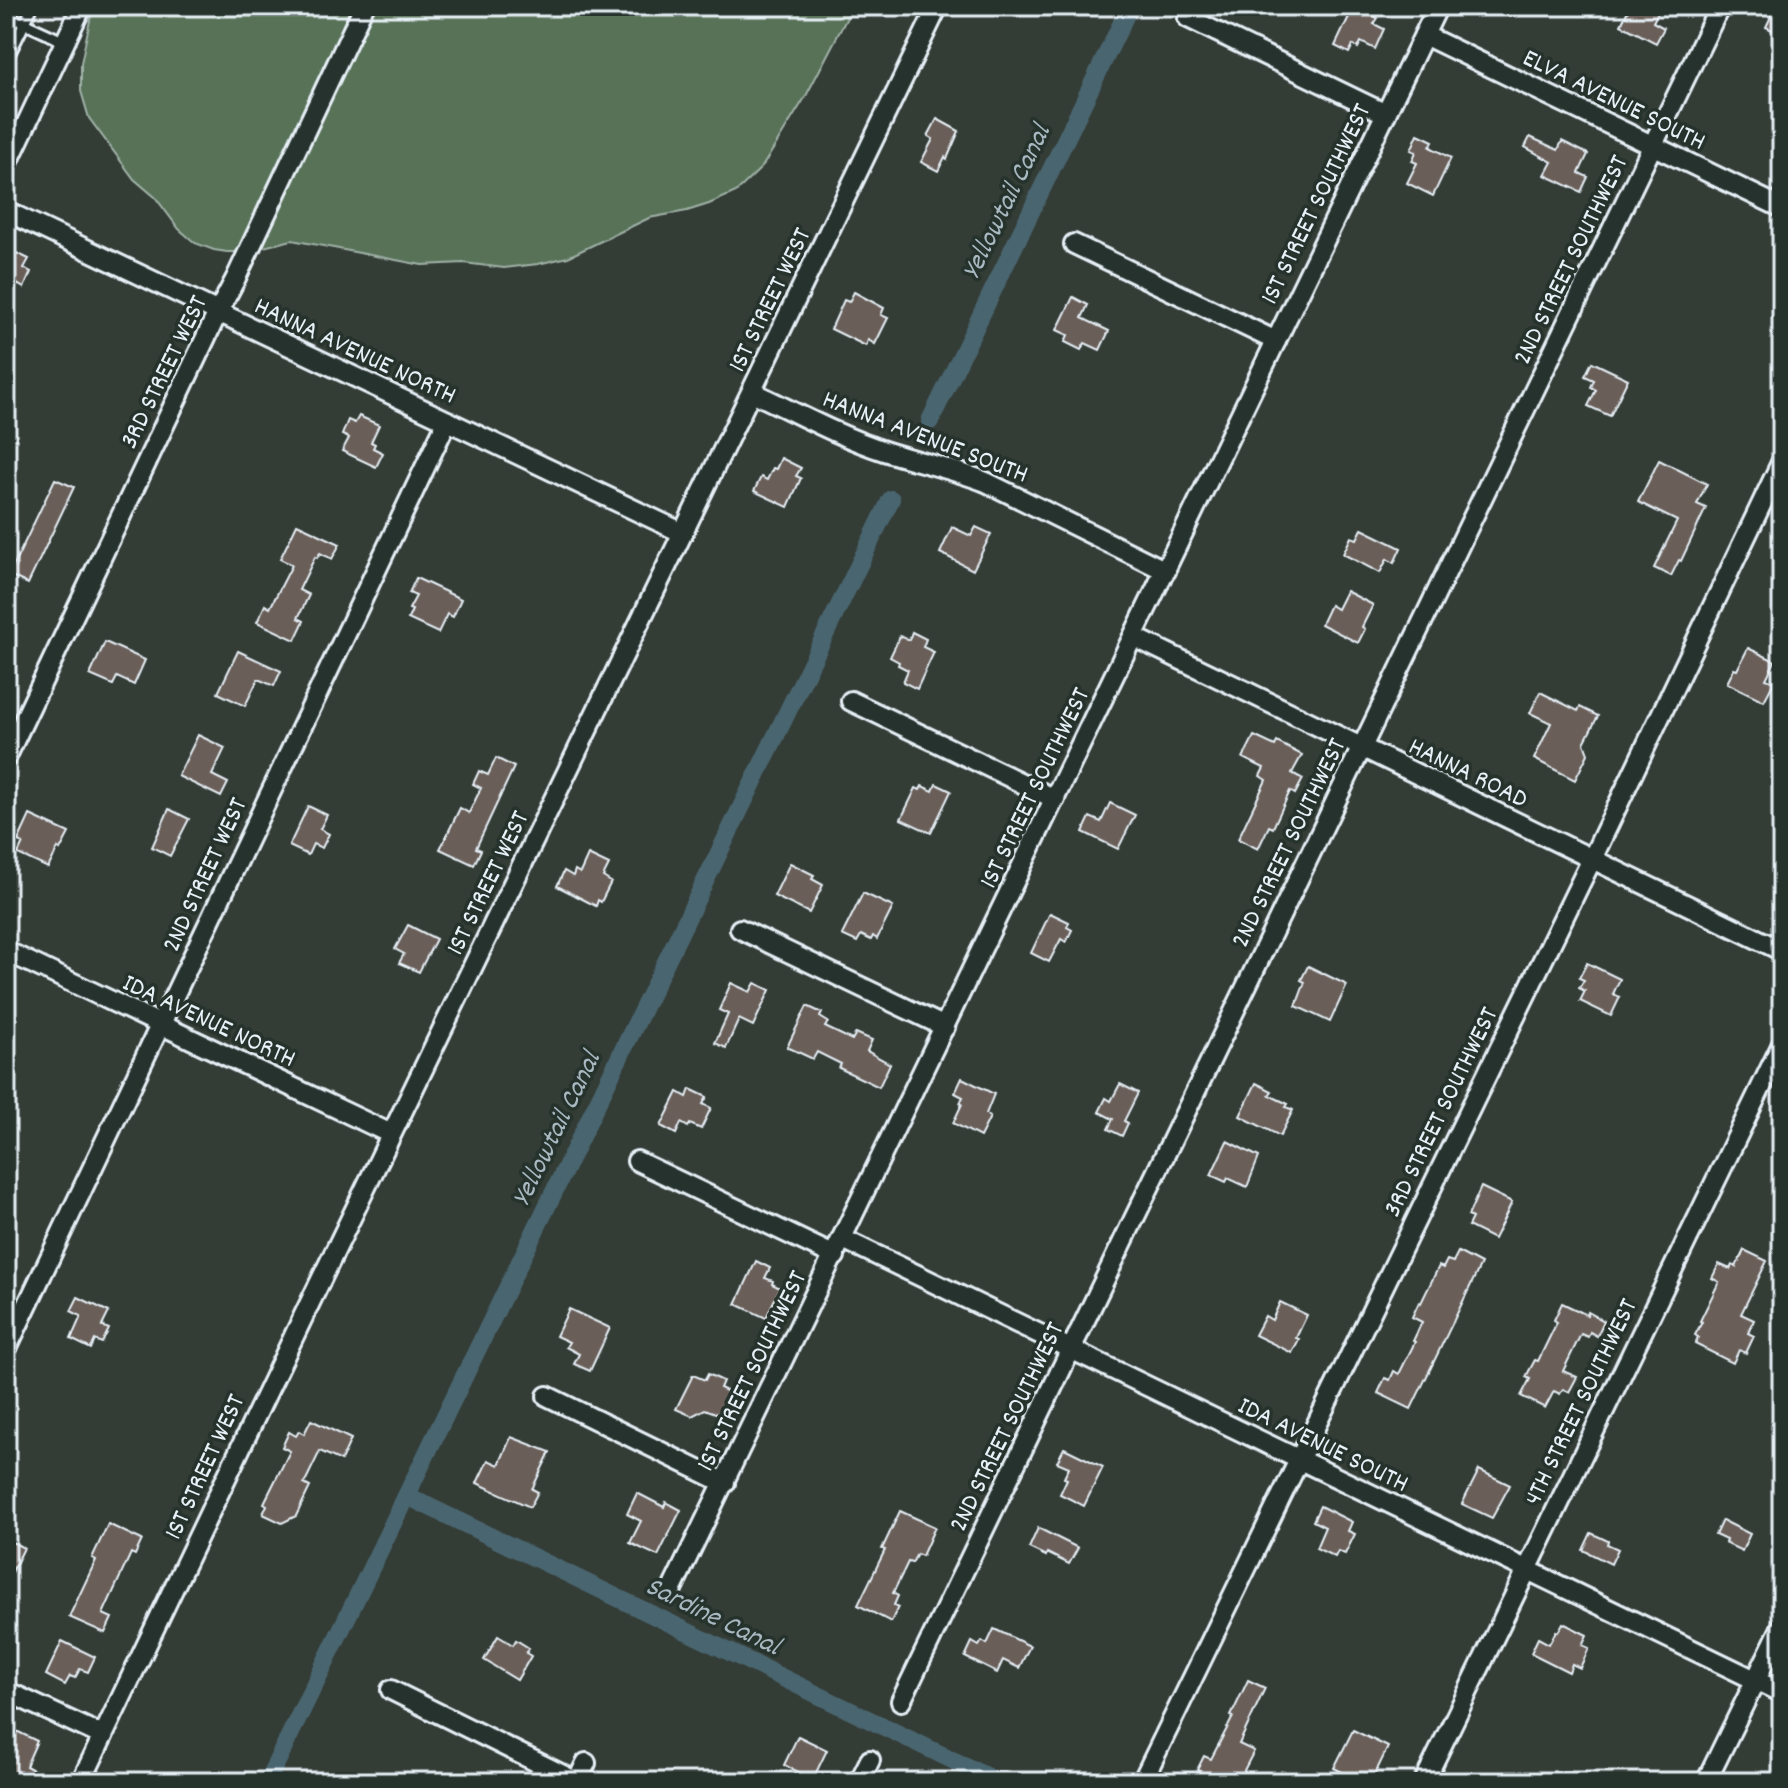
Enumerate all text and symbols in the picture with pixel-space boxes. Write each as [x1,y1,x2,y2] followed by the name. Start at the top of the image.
[1516,41,1711,161] street label: ELVA AVENUE SOUTH
[1252,97,1382,311] street label: 1ST STREET SOUTHWEST
[954,117,1064,287] water label: Yellowtail Canal
[1505,149,1639,372] street label: 2ND STREET SOUTHWEST
[720,222,822,379] street label: 1ST STREET WEST
[112,289,219,456] street label: 3RD STREET WEST
[247,289,462,415] street label: HANNA AVENUE NORTH
[817,382,1033,495] street label: HANNA AVENUE SOUTH
[971,681,1101,895] street label: 1ST STREET SOUTHWEST
[1402,729,1533,819] street label: HANNA ROAD
[1223,732,1357,955] street label: 2ND STREET SOUTHWEST
[154,792,258,959] street label: 2ND STREET WEST
[438,805,540,962] street label: 1ST STREET WEST
[116,966,301,1079] street label: IDA AVENUE NORTH
[1375,1001,1509,1224] street label: 3RD STREET SOUTHWEST
[504,1044,614,1214] water label: Yellowtail Canal
[688,1264,818,1478] street label: 1ST STREET SOUTHWEST
[1516,1292,1649,1512] street label: 4TH STREET SOUTHWEST
[941,1316,1075,1539] street label: 2ND STREET SOUTHWEST
[156,1388,256,1546] street label: 1ST STREET WEST
[1231,1389,1414,1504] street label: IDA AVENUE SOUTH
[638,1569,788,1669] water label: Sardine Canal

